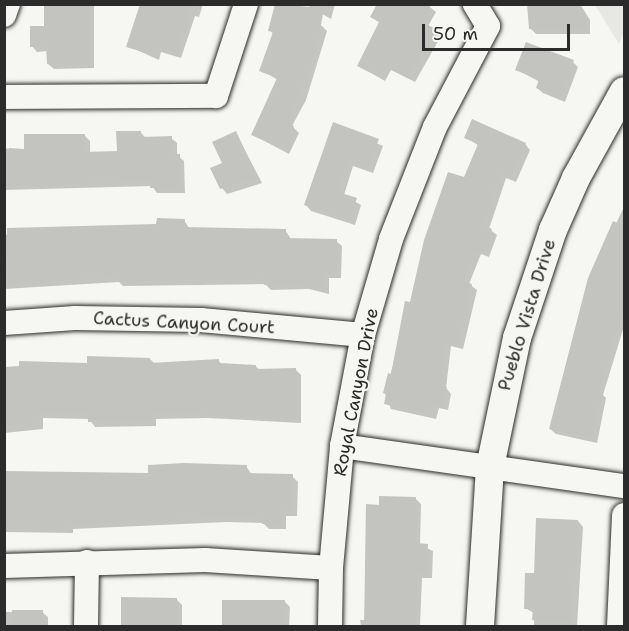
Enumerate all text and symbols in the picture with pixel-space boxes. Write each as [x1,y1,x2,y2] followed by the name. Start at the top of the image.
[425,12,574,50] scale bar
[433,22,478,46] text: 50 m
[494,237,560,393] street label: Pueblo Vista Drive
[329,306,383,478] street label: Royal Canyon Drive
[93,307,275,339] street label: Cactus Canyon Court

